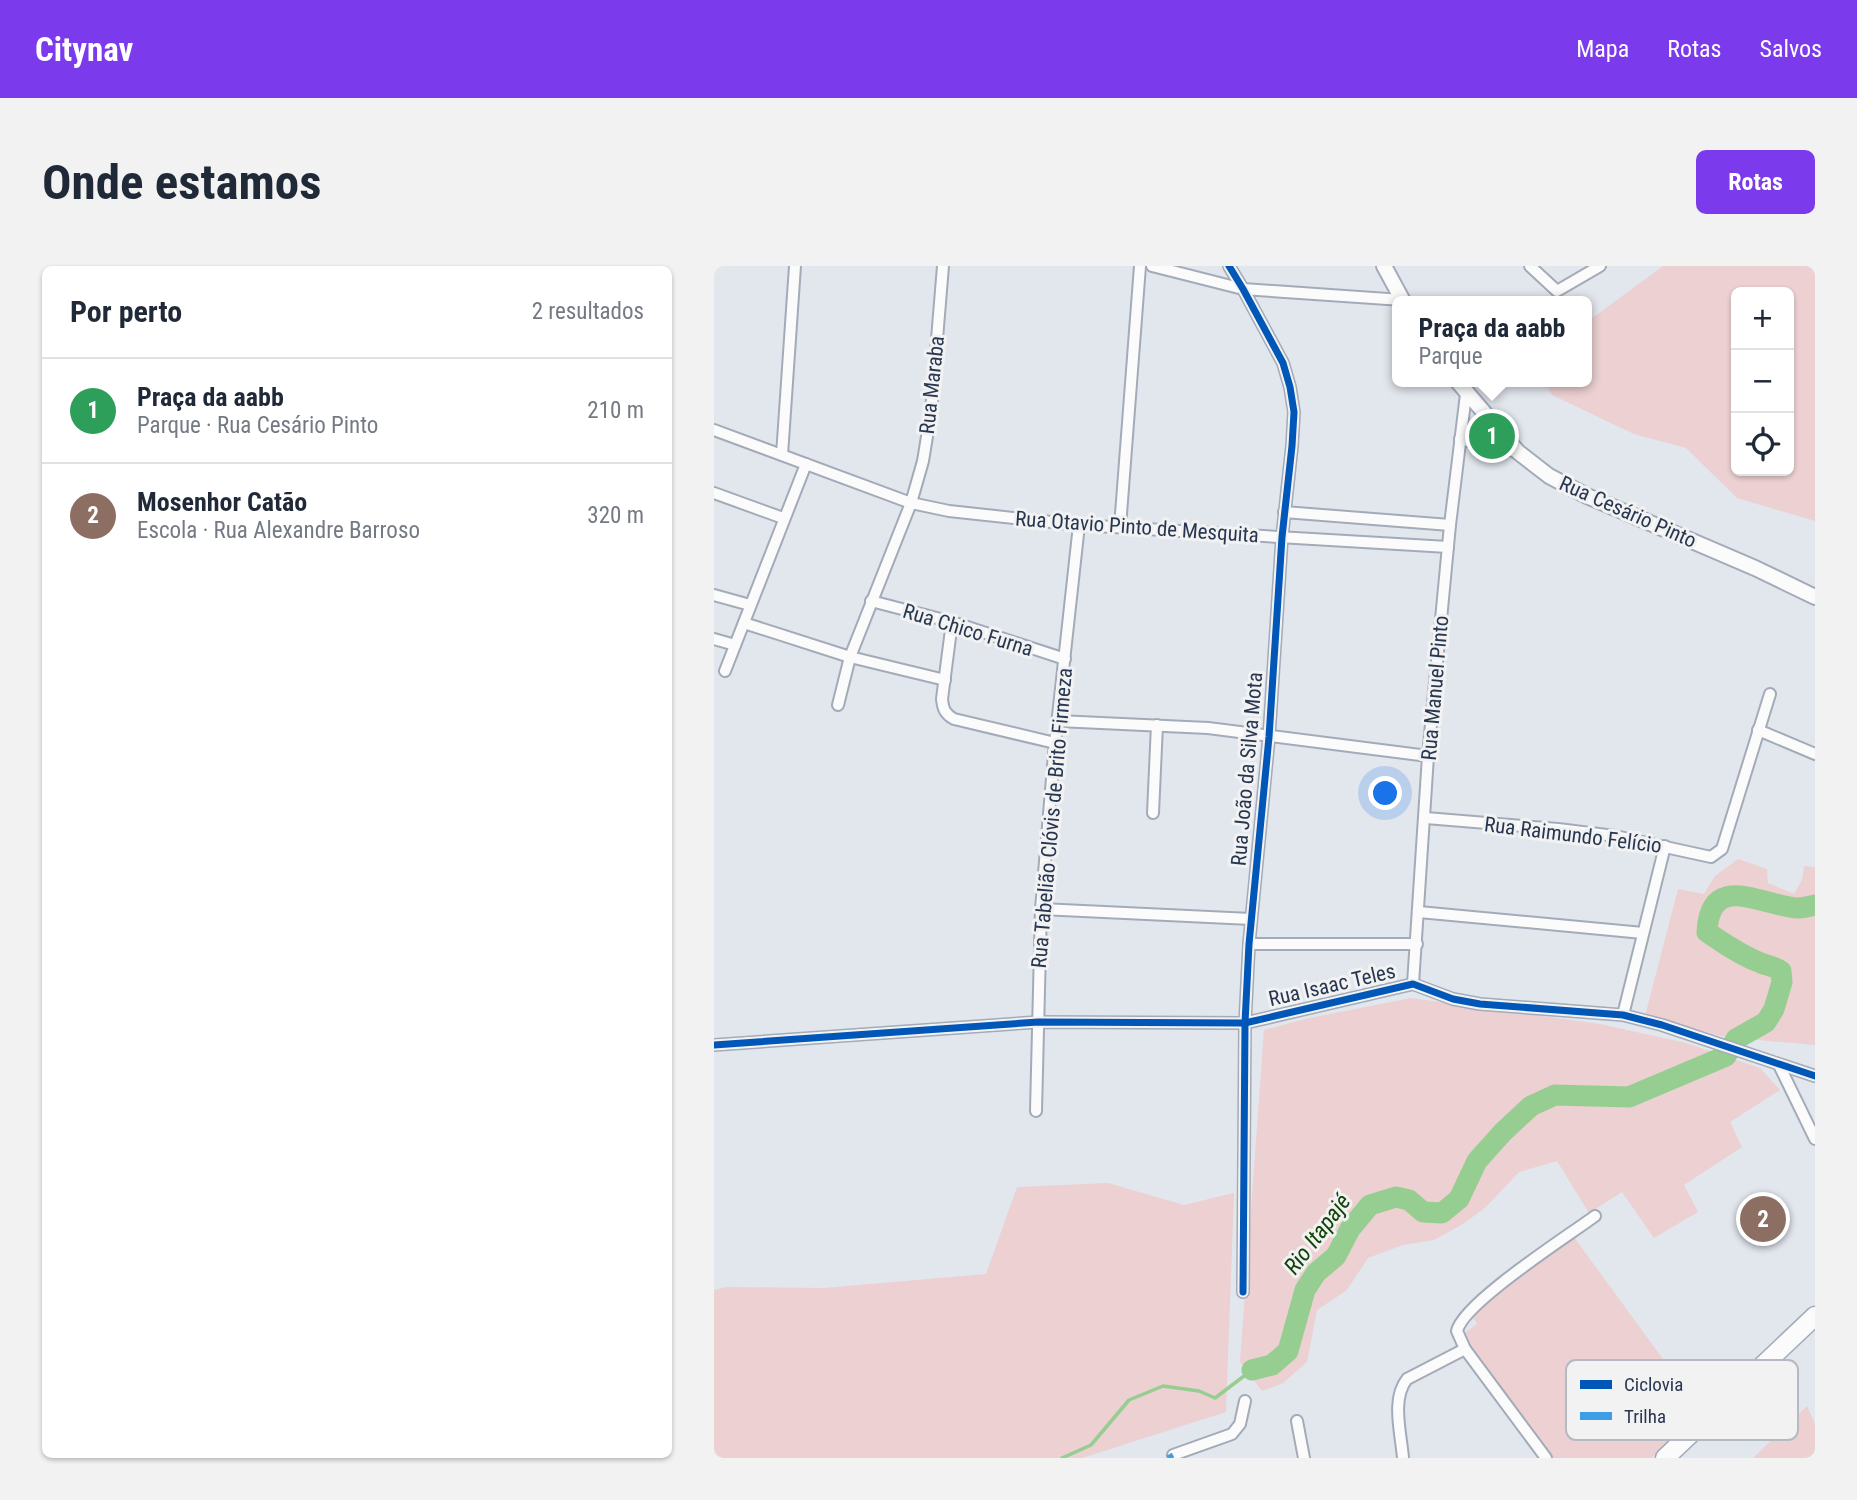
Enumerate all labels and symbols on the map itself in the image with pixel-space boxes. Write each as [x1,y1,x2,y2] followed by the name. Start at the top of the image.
[915,335,949,435] street label: Rua Maraba
[1469,410,1515,462] pin: 1
[1556,471,1700,553] street label: Rua Cesário Pinto
[1014,507,1260,547] street label: Rua Otavio Pinto de Mesquita
[900,599,1036,661] street label: Rua Chico Furna
[1417,615,1453,761] street label: Rua Manuel Pinto
[1027,667,1077,969] street label: Rua Tabelião Clóvis de Brito Firmeza
[1227,671,1267,867] street label: Rua João da Silva Mota
[1368,776,1402,810] your location
[1483,812,1663,858] street label: Rua Raimundo Felício
[1266,959,1398,1011] street label: Rua Isaac Teles
[1279,1188,1357,1280] water label: Rio Itapajé
[1740,1193,1786,1245] pin: 2
[1566,1360,1798,1440] legend
[1624,1373,1683,1396] text: Ciclovia
[1624,1405,1666,1428] text: Trilha

